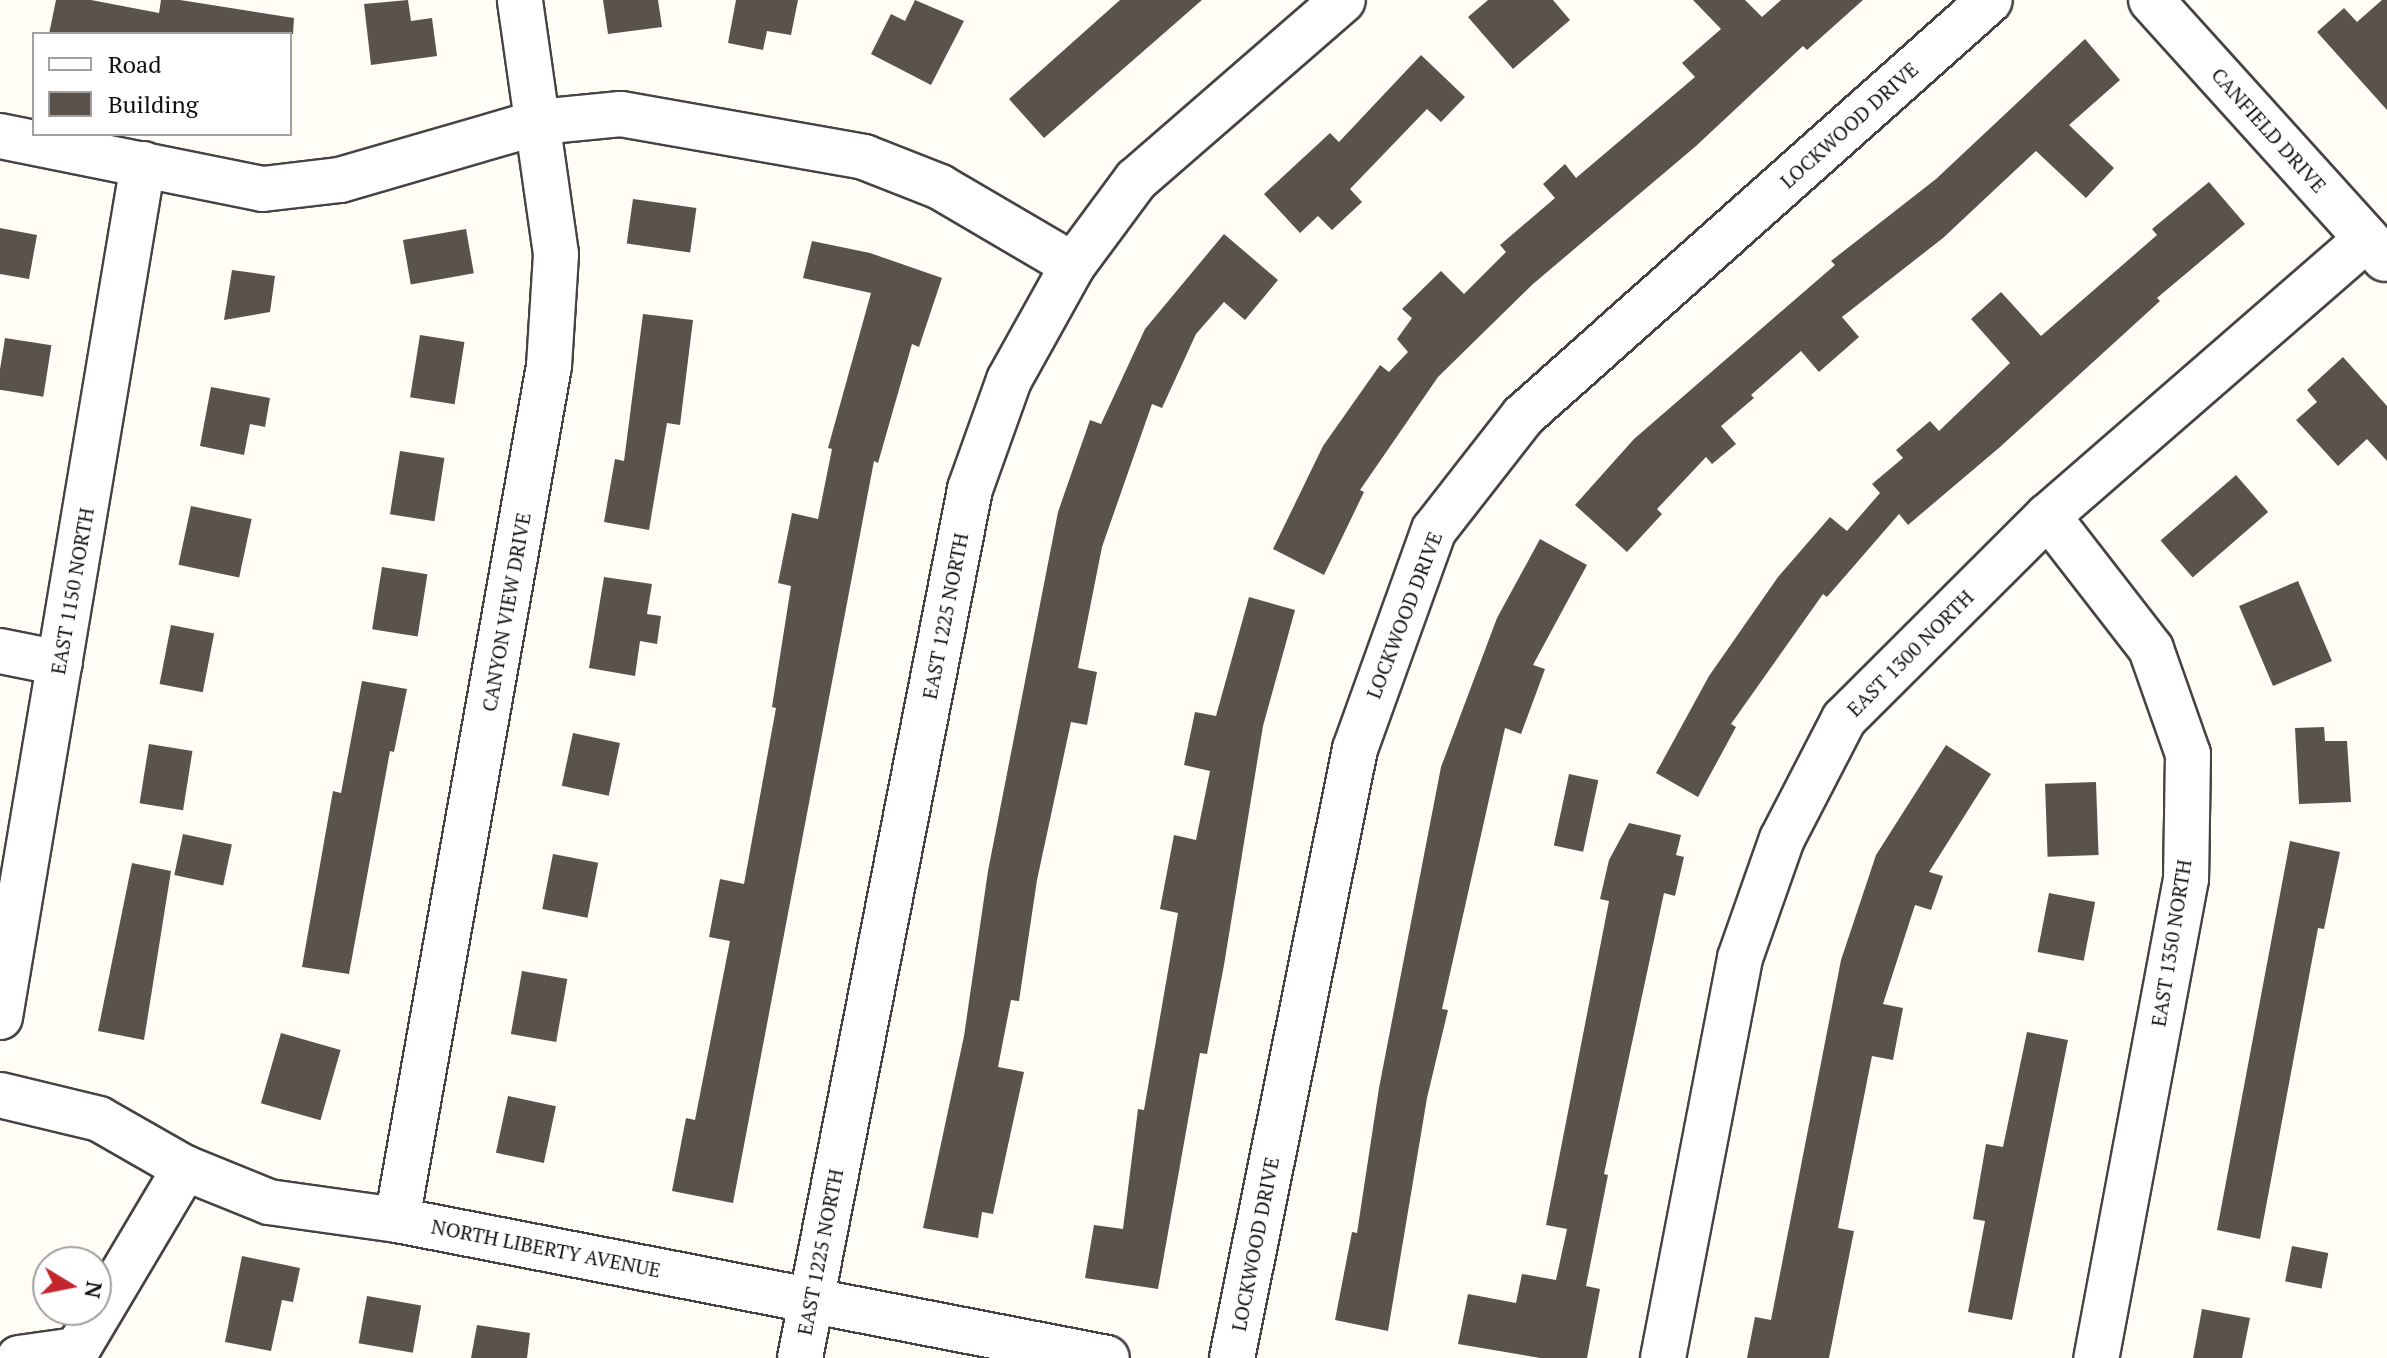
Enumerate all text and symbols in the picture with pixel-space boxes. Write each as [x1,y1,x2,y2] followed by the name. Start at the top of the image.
[32,32,292,136] legend
[108,48,162,80] text: Road
[1775,57,1923,193] street label: LOCKWOOD DRIVE
[2207,63,2331,197] street label: CANFIELD DRIVE
[108,88,198,120] text: Building
[46,506,98,676] street label: EAST 1150 NORTH
[477,510,535,714] street label: CANYON VIEW DRIVE
[1361,528,1447,702] street label: LOCKWOOD DRIVE
[917,531,973,701] street label: EAST 1225 NORTH
[1842,585,1978,721] street label: EAST 1300 NORTH
[2146,858,2196,1028] street label: EAST 1350 NORTH
[1226,1155,1284,1333] street label: LOCKWOOD DRIVE
[792,1167,848,1337] street label: EAST 1225 NORTH
[429,1214,663,1282] street label: NORTH LIBERTY AVENUE
[32,1246,112,1326] north arrow
[78,1279,110,1301] text: N

